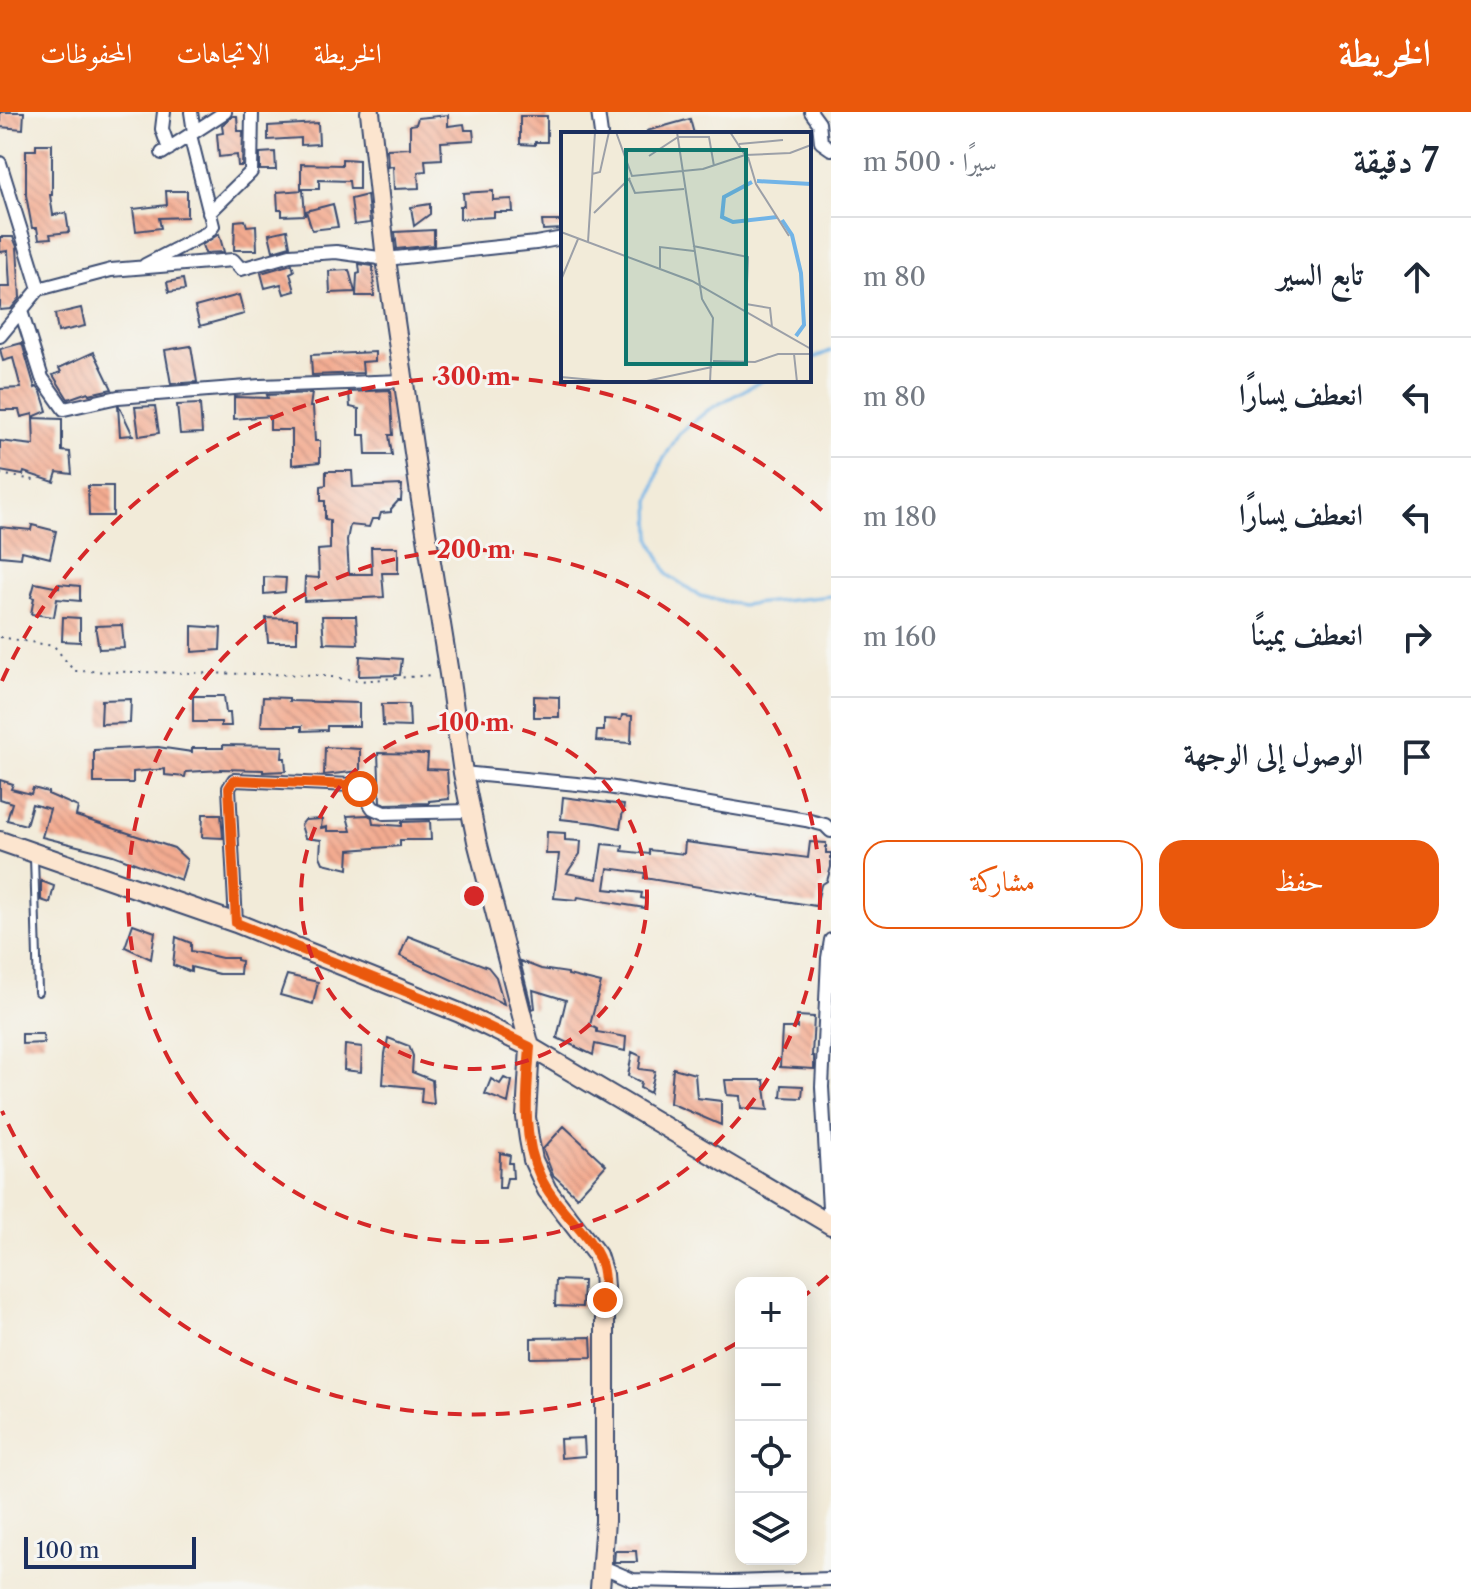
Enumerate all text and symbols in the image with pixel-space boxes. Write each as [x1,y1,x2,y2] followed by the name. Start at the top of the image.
[1339,29,1431,76] text: الخريطة
[40,36,132,70] text: المحفوظات
[176,36,270,70] text: الاتجاهات
[314,36,382,70] text: الخريطة
[561,132,811,382] inset map
[1353,139,1439,181] text: 7 دقيقة
[863,146,997,178] text: سيرًا · 500 m
[1395,255,1439,299] icon: ahead
[1277,256,1363,293] text: تابع السير
[863,261,926,293] text: 80 m
[437,362,511,391] text: 300 m
[1395,375,1439,419] icon: left
[1239,376,1363,413] text: انعطف يسارًا
[863,381,926,413] text: 80 m
[1395,495,1439,539] icon: left
[1239,496,1363,533] text: انعطف يسارًا
[863,501,937,533] text: 180 m
[437,535,511,564] text: 200 m
[1395,615,1439,659] icon: right
[1251,616,1363,653] text: انعطف يمينًا
[863,621,937,653] text: 160 m
[438,708,510,737] text: 100 m
[1395,735,1439,779] icon: arrive
[1184,736,1363,773] text: الوصول إلى الوجهة
[342,771,378,807] route start
[863,840,1143,929] button: مشاركة
[1159,840,1439,929] button: حفظ
[460,882,488,910] centre of rings
[735,1277,807,1565] map controls
[735,1277,807,1349] button: +
[587,1282,623,1318] route end
[735,1349,807,1421] button: −
[735,1421,807,1493] button: locate
[735,1493,807,1565] button: layers
[24,1533,196,1569] scale bar
[36,1537,99,1564] text: 100 m

